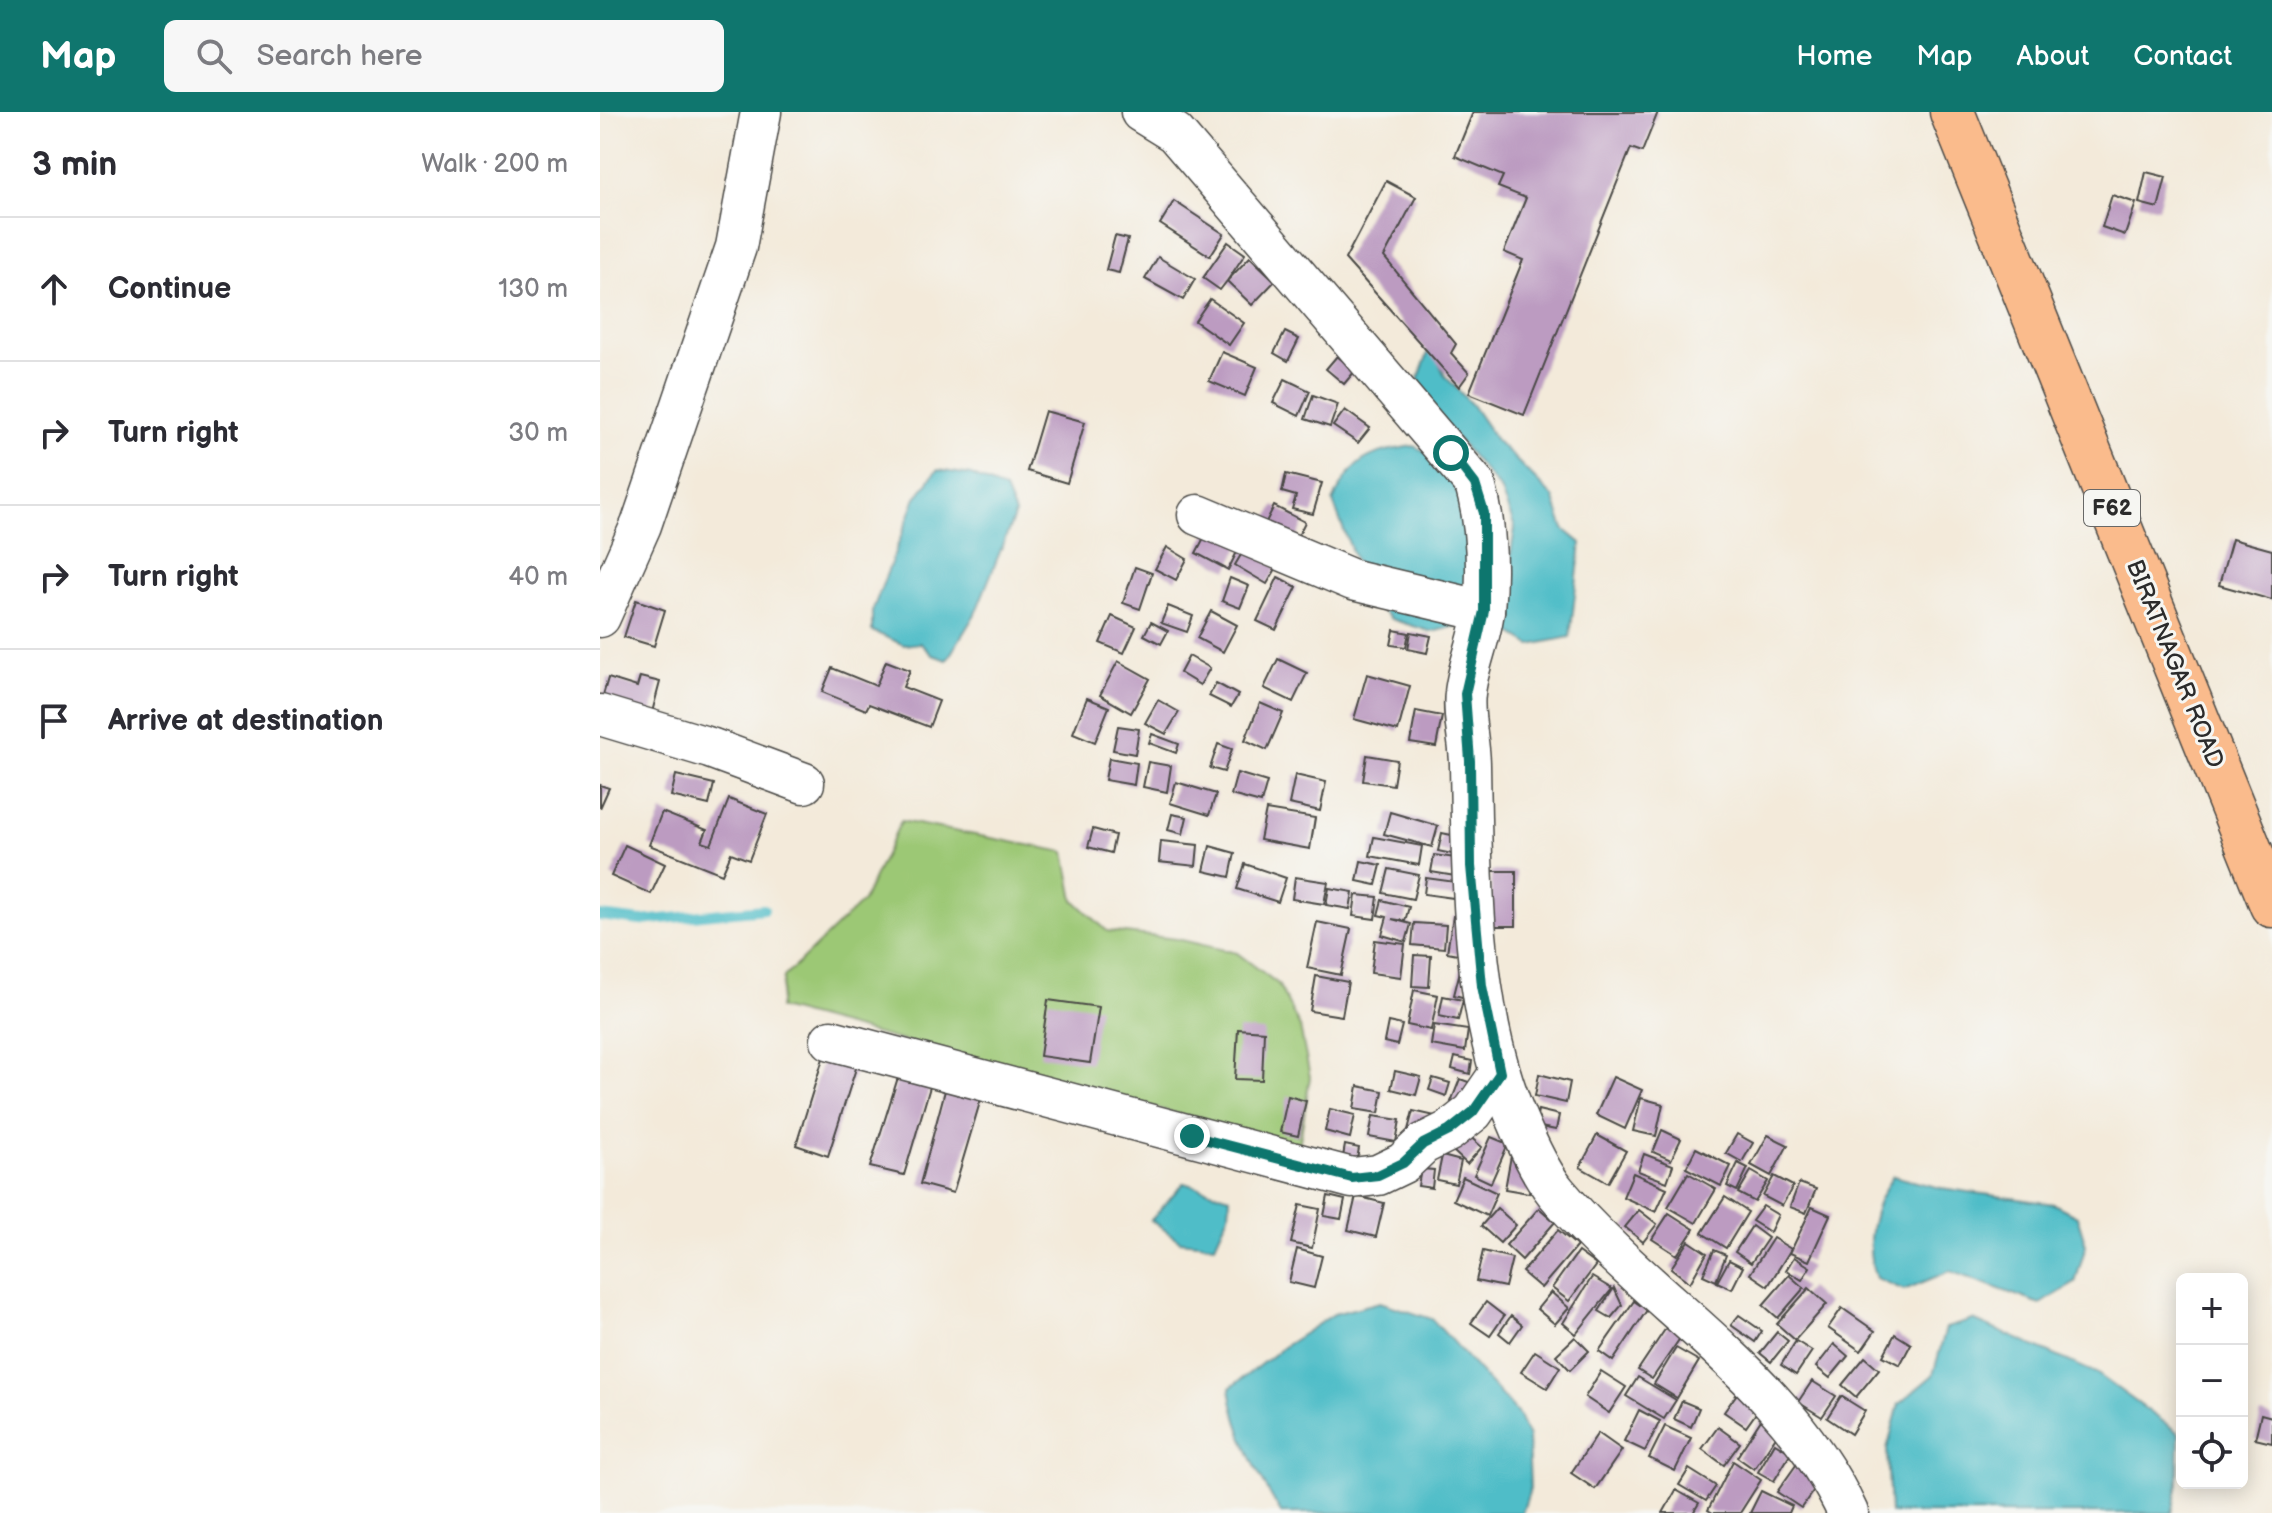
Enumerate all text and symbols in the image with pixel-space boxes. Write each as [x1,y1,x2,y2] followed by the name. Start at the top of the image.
[164,20,724,92] search box
[40,34,116,79] text: Map
[192,34,236,78] icon: search
[256,38,423,74] text: Search here
[1796,40,1872,73] text: Home
[1916,40,1973,73] text: Map
[2017,40,2089,73] text: About
[2133,40,2232,73] text: Contact
[32,144,117,185] text: 3 min
[421,149,568,180] text: Walk · 200 m
[32,267,76,311] icon: ahead
[108,271,231,307] text: Continue
[498,274,568,305] text: 130 m
[32,411,76,455] icon: right
[108,415,239,451] text: Turn right
[508,418,568,449] text: 30 m
[1433,435,1469,471] route start
[2084,490,2140,526] road number: F62
[32,555,76,599] icon: right
[2120,556,2230,772] street label: BIRATNAGAR ROAD
[108,559,239,595] text: Turn right
[508,562,568,593] text: 40 m
[32,699,76,743] icon: arrive
[108,703,384,739] text: Arrive at destination
[1174,1118,1210,1154] route end
[2176,1273,2248,1489] map controls
[2176,1273,2248,1345] button: +
[2176,1345,2248,1417] button: −
[2176,1417,2248,1489] button: locate

